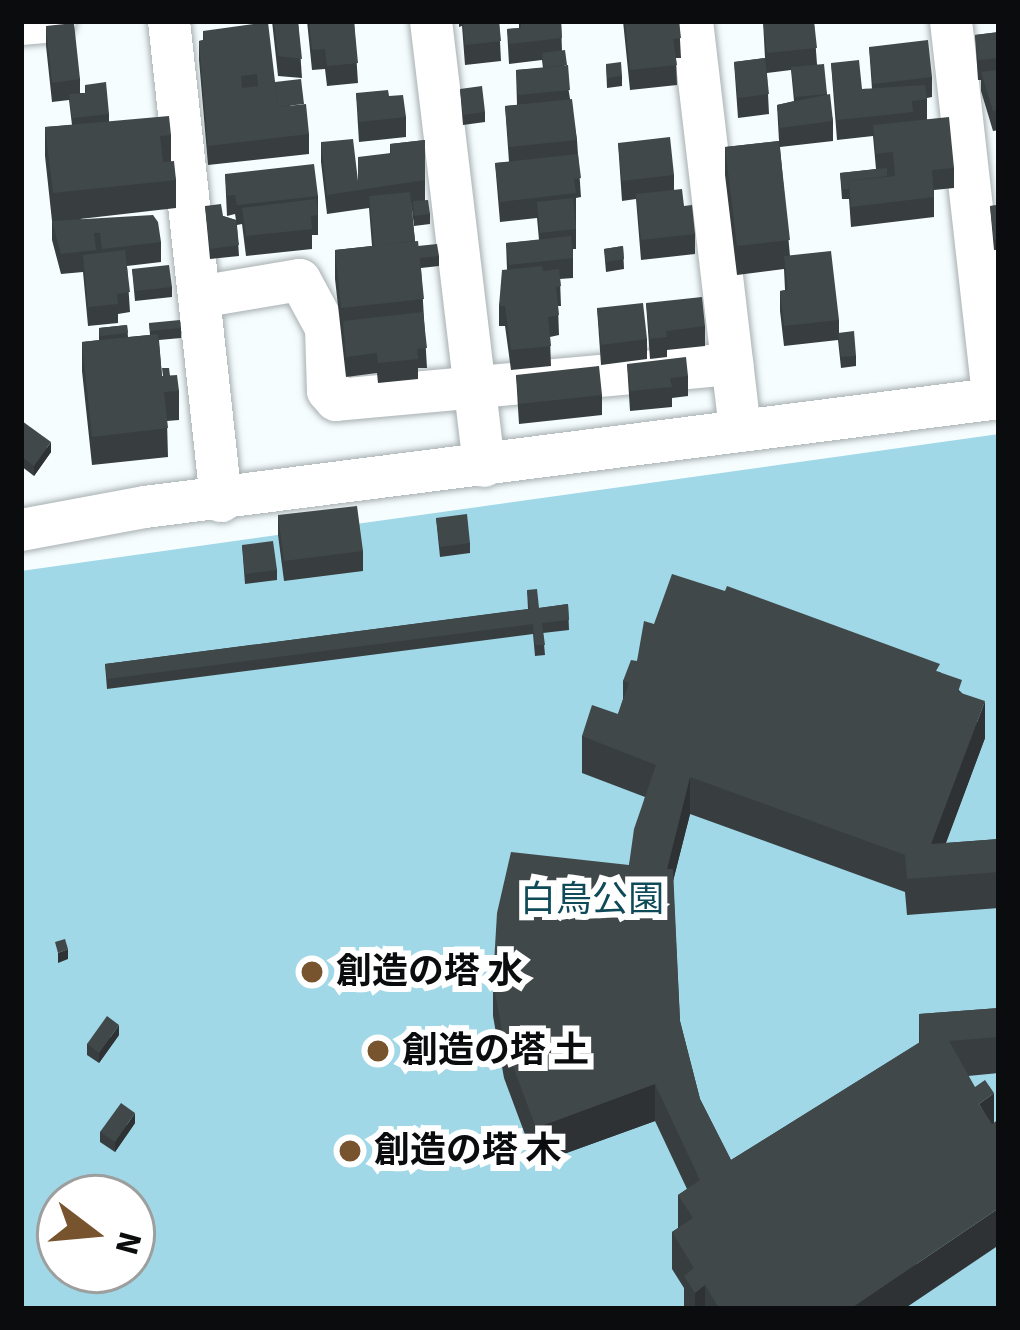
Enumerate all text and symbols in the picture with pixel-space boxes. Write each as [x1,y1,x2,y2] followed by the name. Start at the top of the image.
[520,878,664,922] park label: 白鳥公園
[336,950,523,994] place label: 創造の塔 水
[299,959,325,985] marker: 創造の塔 水
[402,1029,589,1073] place label: 創造の塔 土
[365,1038,391,1064] marker: 創造の塔 土
[374,1129,561,1173] place label: 創造の塔 木
[337,1138,363,1164] marker: 創造の塔 木
[36,1174,156,1294] north arrow
[103,1226,154,1260] text: N

